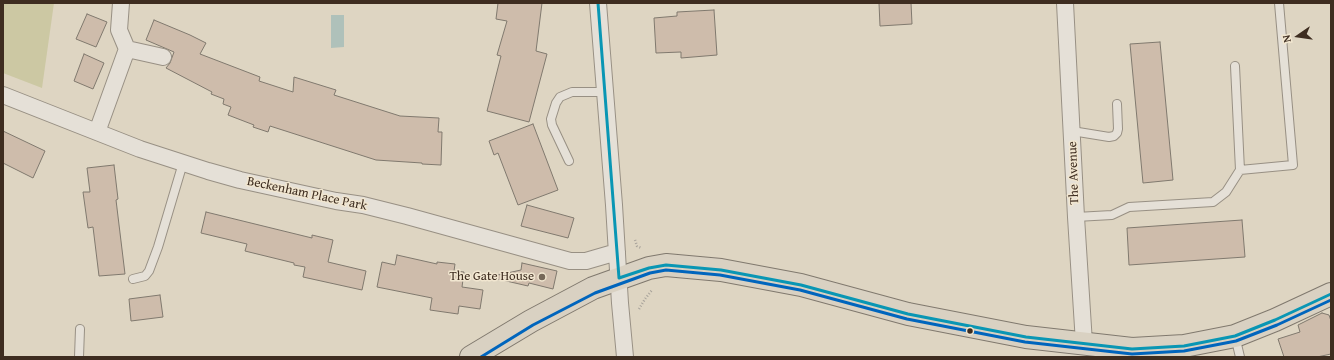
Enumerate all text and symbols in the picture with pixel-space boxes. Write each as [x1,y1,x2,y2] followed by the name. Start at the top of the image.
[1278,16,1318,56] north arrow
[1278,33,1295,44] text: N
[1065,141,1083,205] street label: The Avenue
[246,174,368,214] street label: Beckenham Place Park
[450,269,534,285] place label: The Gate House
[537,272,547,282] marker: The Gate House
[965,326,975,336] unlabelled marker

